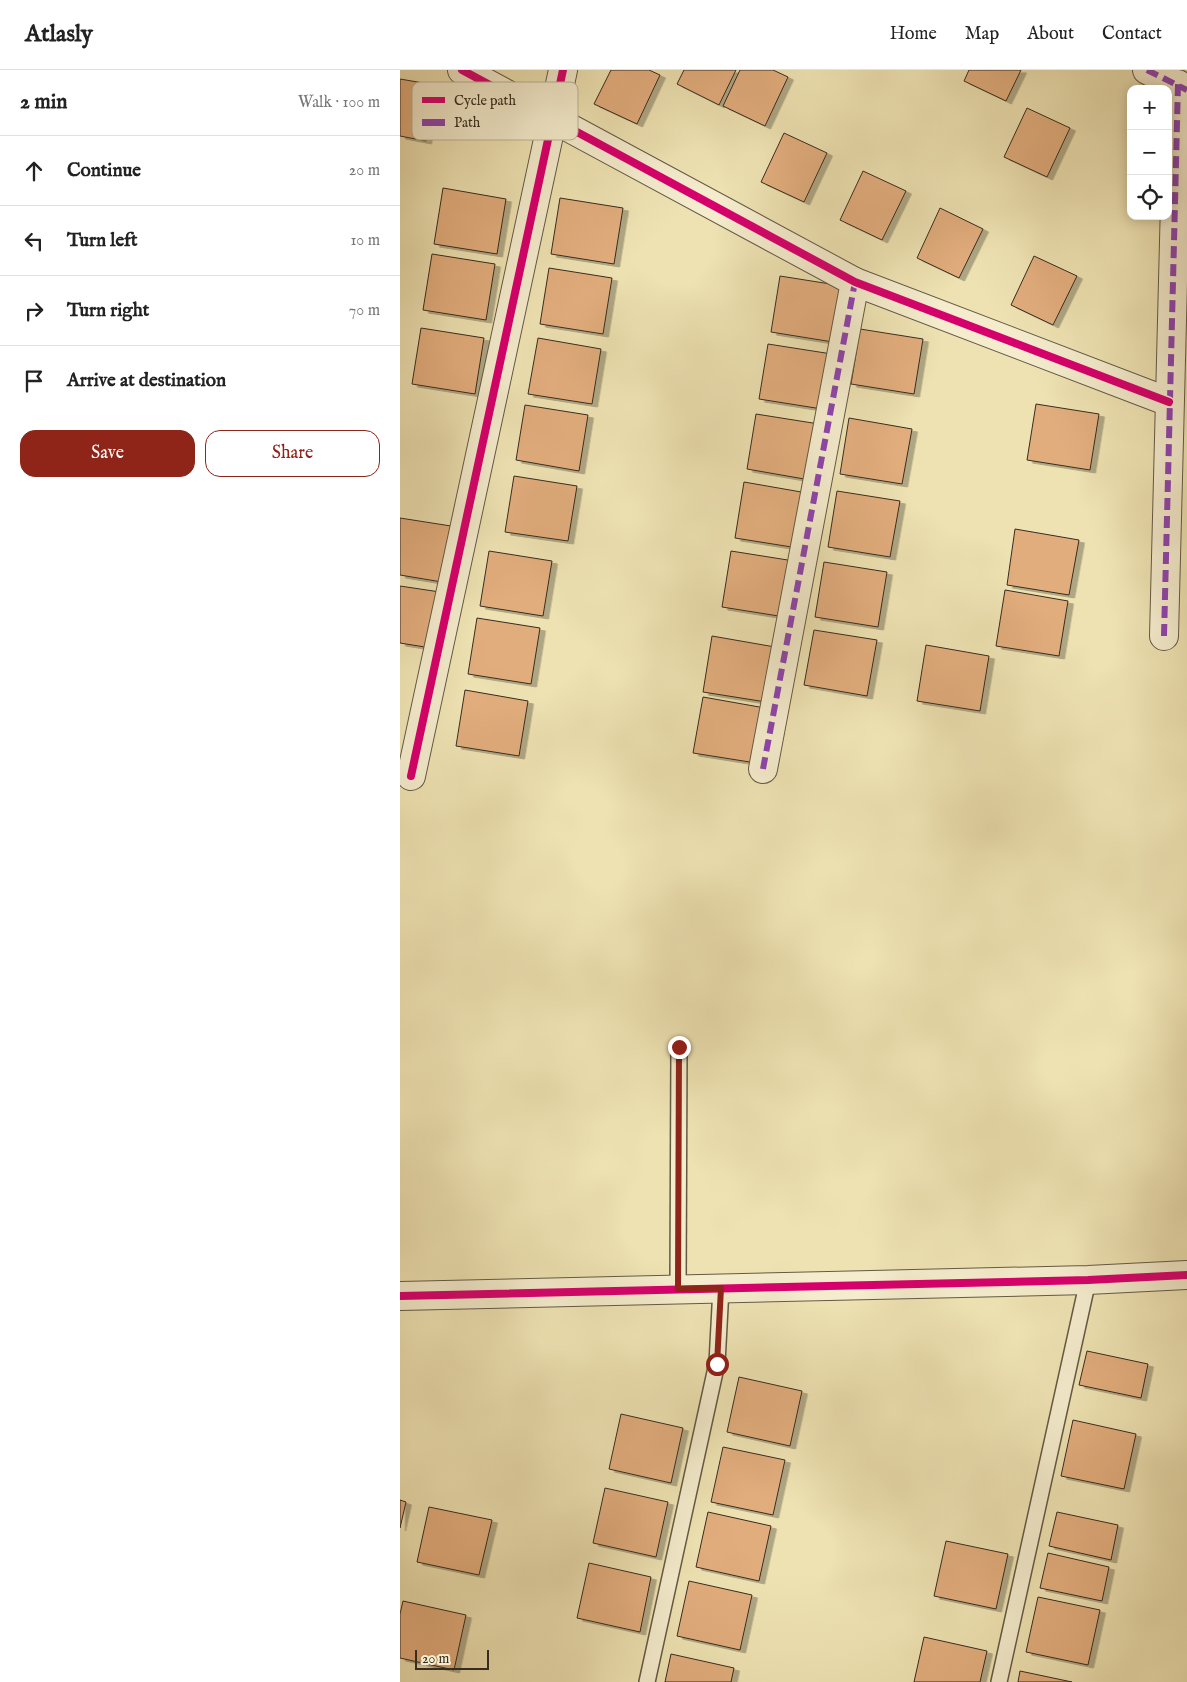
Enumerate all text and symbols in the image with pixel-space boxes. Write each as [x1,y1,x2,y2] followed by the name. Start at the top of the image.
[25,19,93,50] text: Atlasly
[890,23,937,46] text: Home
[965,23,999,46] text: Map
[1027,23,1074,46] text: About
[1102,23,1162,46] text: Contact
[412,82,578,140] legend
[1127,85,1172,220] map controls
[1127,85,1172,130] button: +
[20,89,67,116] text: 2 min
[454,92,516,110] text: Cycle path
[298,93,380,113] text: Walk · 100 m
[454,114,481,132] text: Path
[1127,130,1172,175] button: −
[20,157,48,185] icon: ahead
[67,159,141,183] text: Continue
[349,161,380,181] text: 20 m
[1127,175,1172,220] button: locate
[20,227,48,255] icon: left
[67,229,138,253] text: Turn left
[350,231,380,251] text: 10 m
[20,297,48,325] icon: right
[67,299,149,323] text: Turn right
[349,301,380,321] text: 70 m
[20,367,48,395] icon: arrive
[67,369,226,393] text: Arrive at destination
[20,430,195,477] button: Save
[205,430,380,477] button: Share
[668,1036,691,1059] route end
[706,1353,729,1376] route start
[415,1647,489,1670] scale bar
[422,1650,449,1668] text: 20 m

